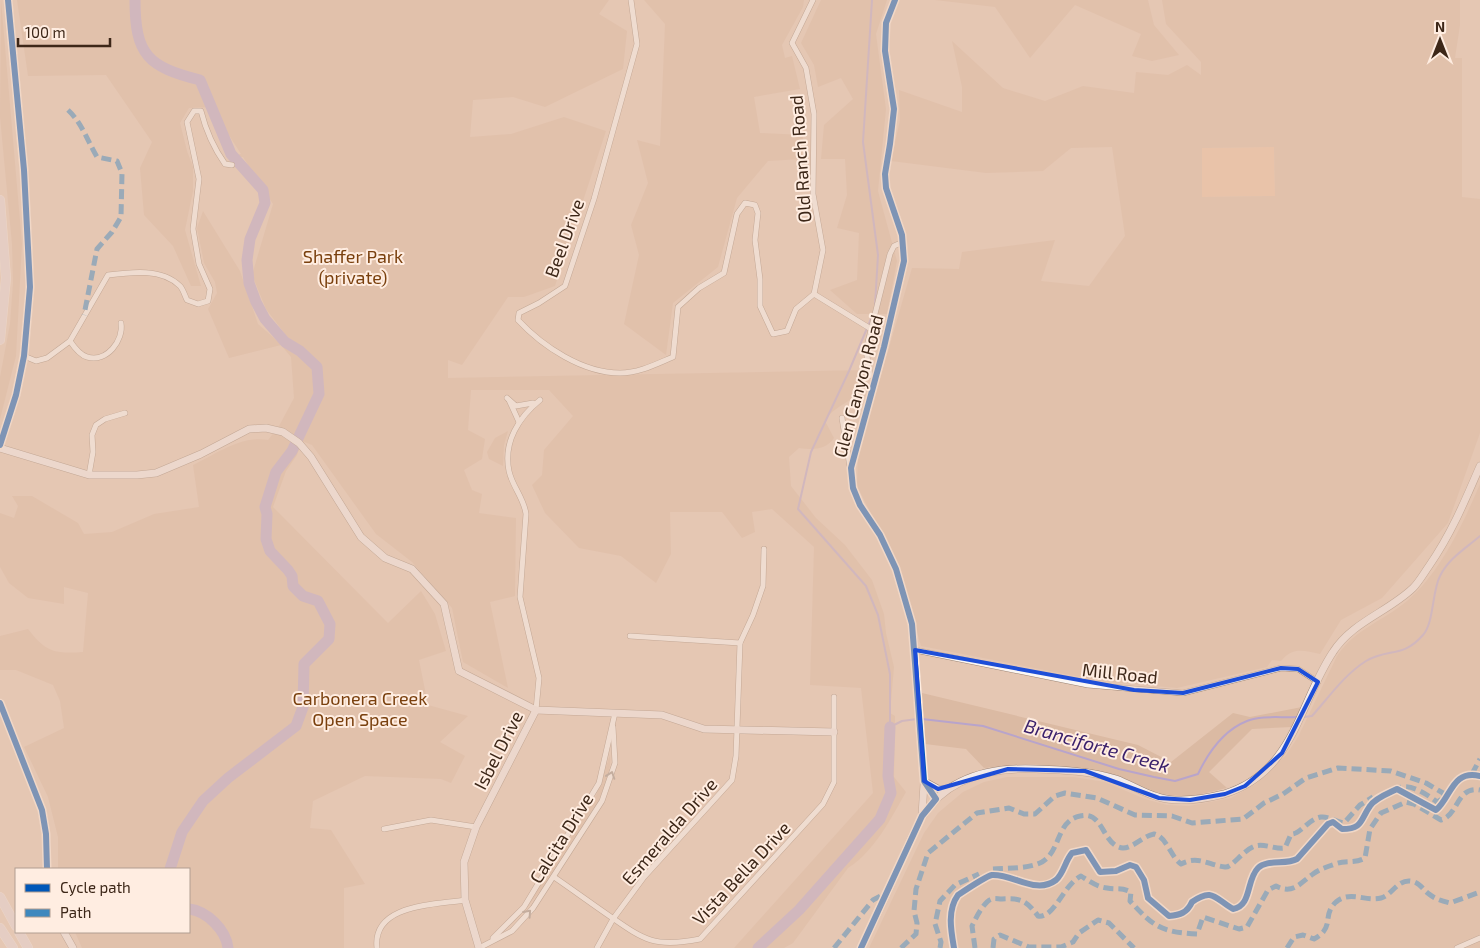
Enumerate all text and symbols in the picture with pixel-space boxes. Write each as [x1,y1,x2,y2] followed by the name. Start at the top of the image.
[18,15,110,47] scale bar
[1415,15,1465,65] north arrow
[1435,18,1445,35] text: N
[25,23,66,41] text: 100 m
[785,94,815,224] street label: Old Ranch Road
[540,196,588,280] street label: Beel Drive
[303,245,403,288] park label: Shaffer Park (private)
[828,312,888,460] street label: Glen Canyon Road
[1081,658,1159,688] street label: Mill Road
[293,687,427,730] park label: Carbonera Creek Open Space
[469,707,527,793] street label: Isbel Drive
[1022,713,1172,777] water label: Branciforte Creek
[605,771,615,780] one-way arrow
[617,773,721,889] street label: Esmeralda Drive
[525,789,597,887] street label: Calcita Drive
[687,817,795,929] street label: Vista Bella Drive
[15,868,190,933] legend
[60,878,131,896] text: Cycle path
[60,903,91,921] text: Path
[522,910,531,919] one-way arrow

